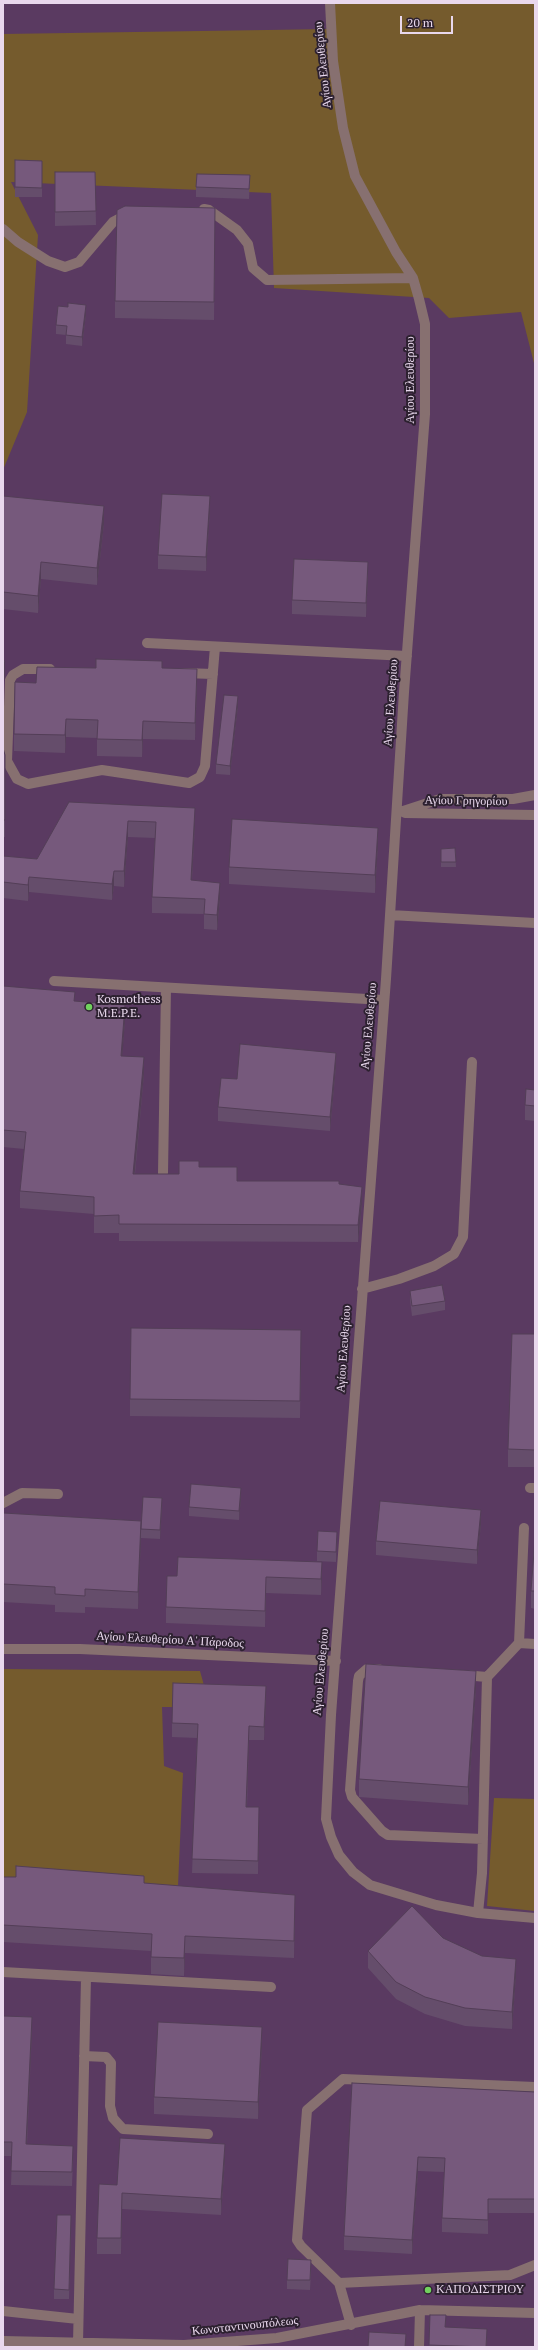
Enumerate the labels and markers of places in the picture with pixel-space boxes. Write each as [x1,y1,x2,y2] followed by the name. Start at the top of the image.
[97,993,161,1021] place label: Kosmothess M.E.P.E.
[84,1002,94,1012] marker: Kosmothess M.E.P.E.
[436,2283,524,2297] place label: ΚΑΠΟΔΙΣΤΡΙΟΥ
[423,2285,433,2295] marker: ΚΑΠΟΔΙΣΤΡΙΟΥ

